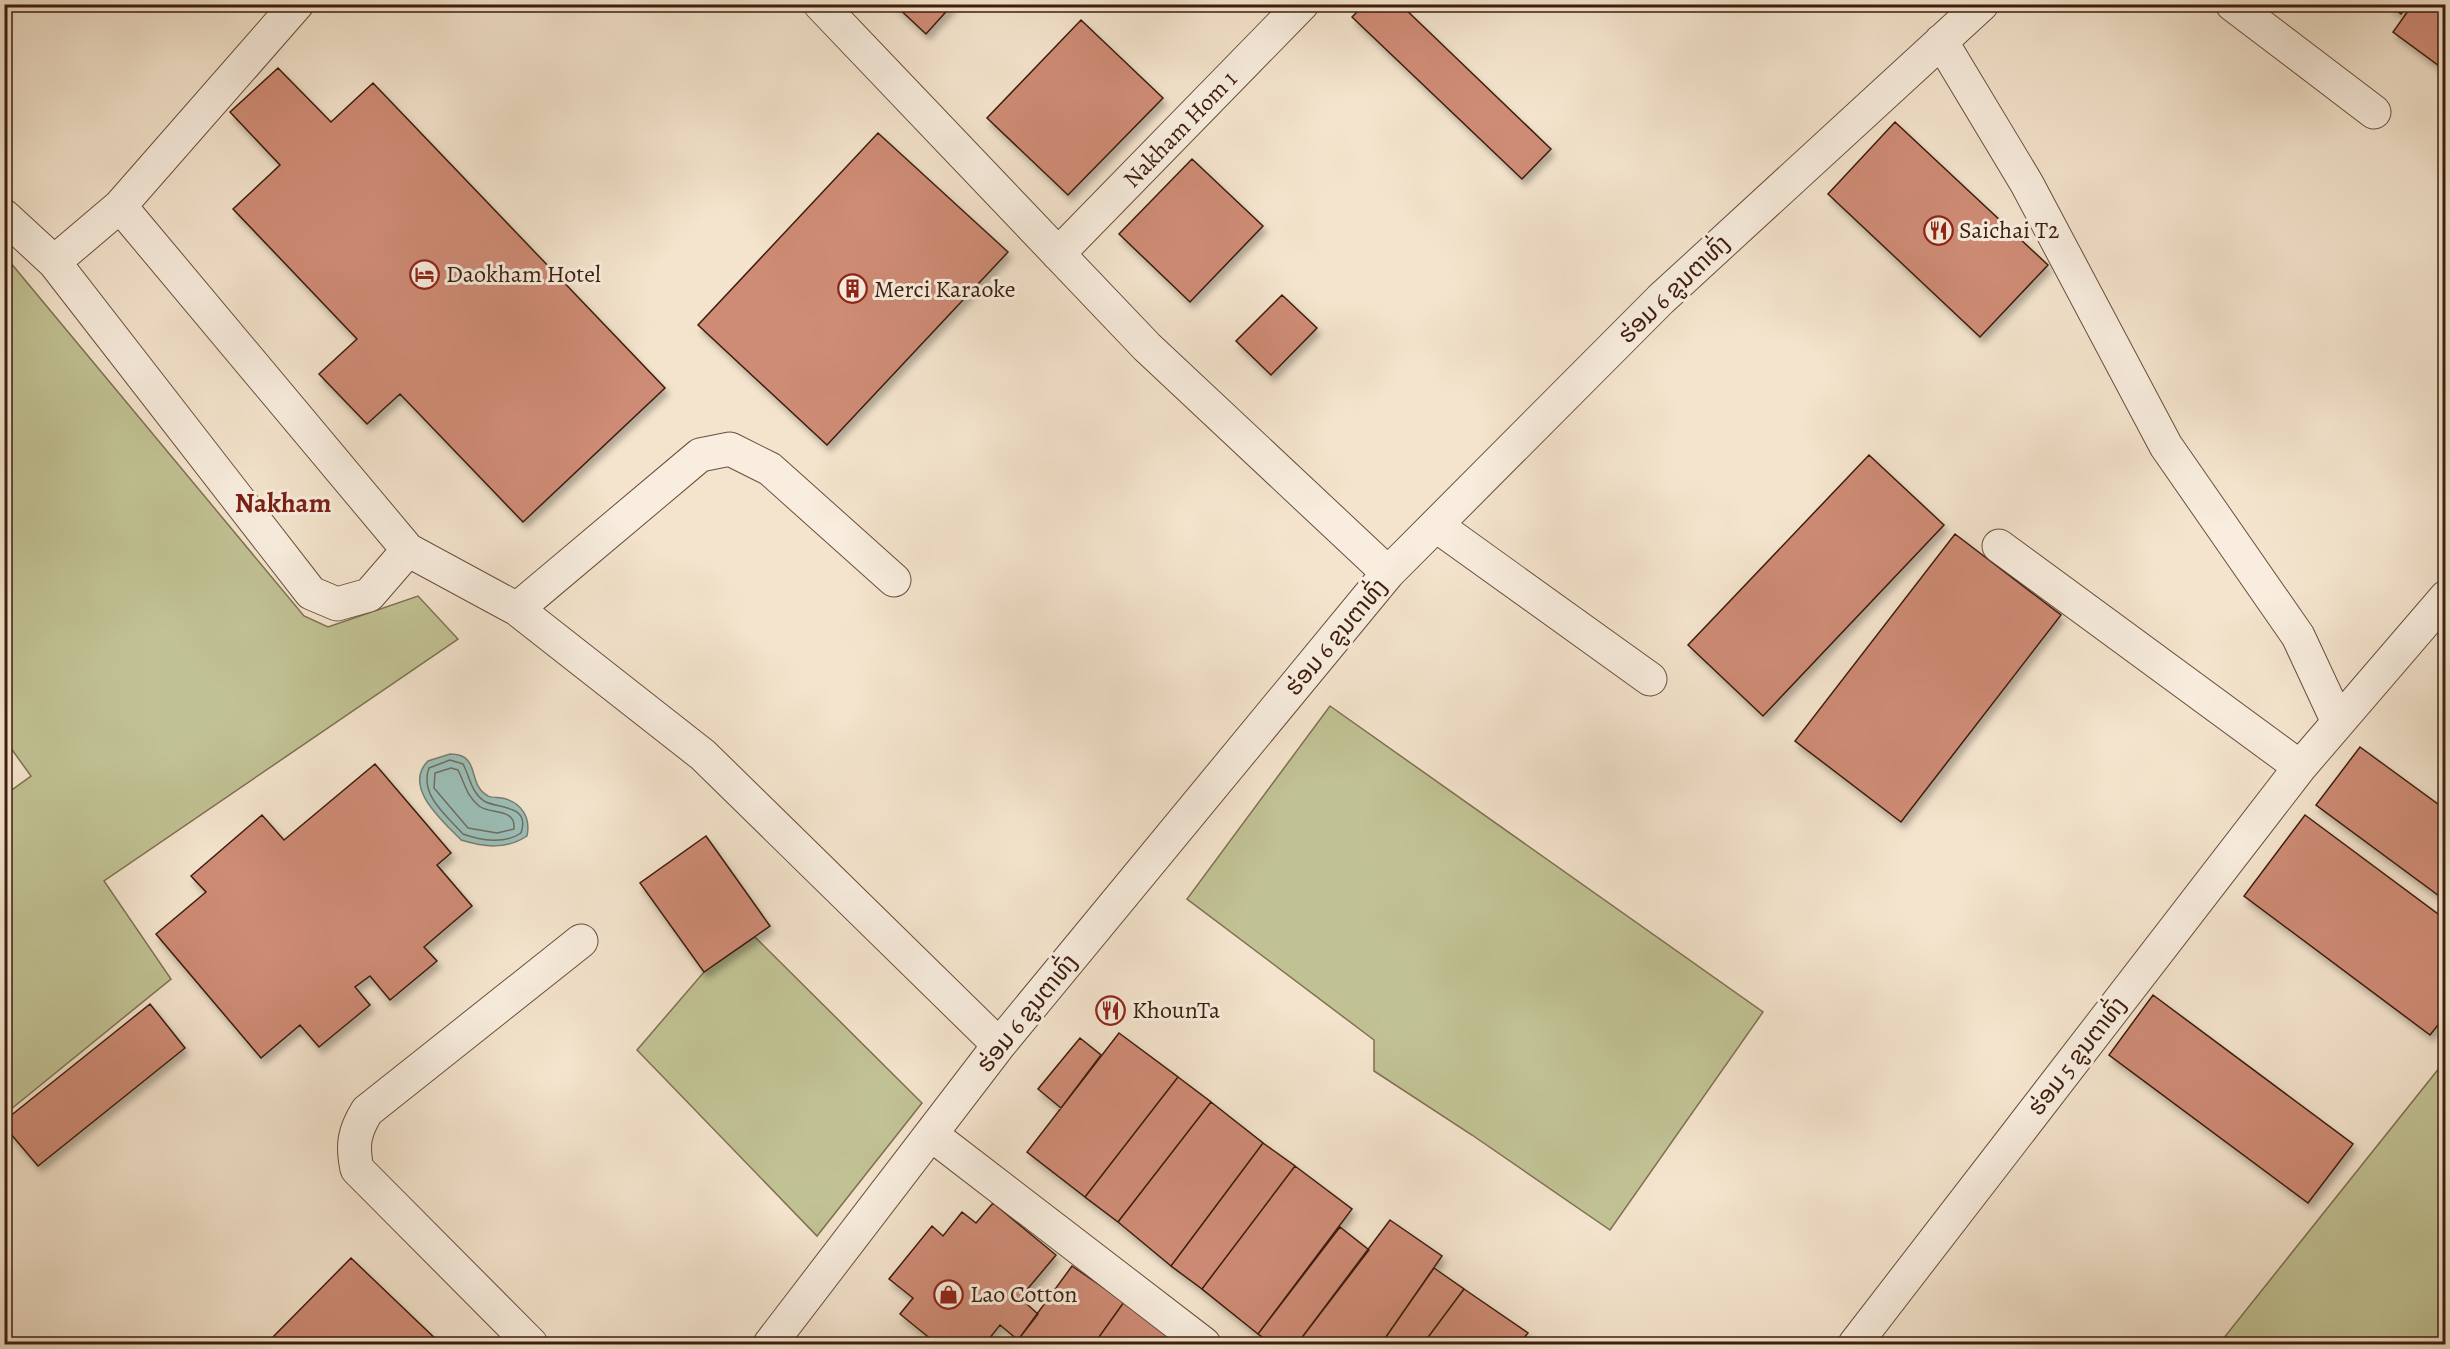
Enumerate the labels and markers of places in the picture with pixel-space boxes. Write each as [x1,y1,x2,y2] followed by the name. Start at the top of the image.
[1922,214,1954,246] restaurant icon: Saichai T2
[1959,214,2059,246] place label: Saichai T2
[409,258,441,290] hotel icon: Daokham Hotel
[446,258,601,290] place label: Daokham Hotel
[837,273,869,305] building icon: Merci Karaoke
[874,273,1016,305] place label: Merci Karaoke
[1095,994,1127,1026] restaurant icon: KhounTa
[1132,994,1221,1026] place label: KhounTa
[933,1278,965,1310] shop icon: Lao Cotton
[970,1278,1078,1310] place label: Lao Cotton

